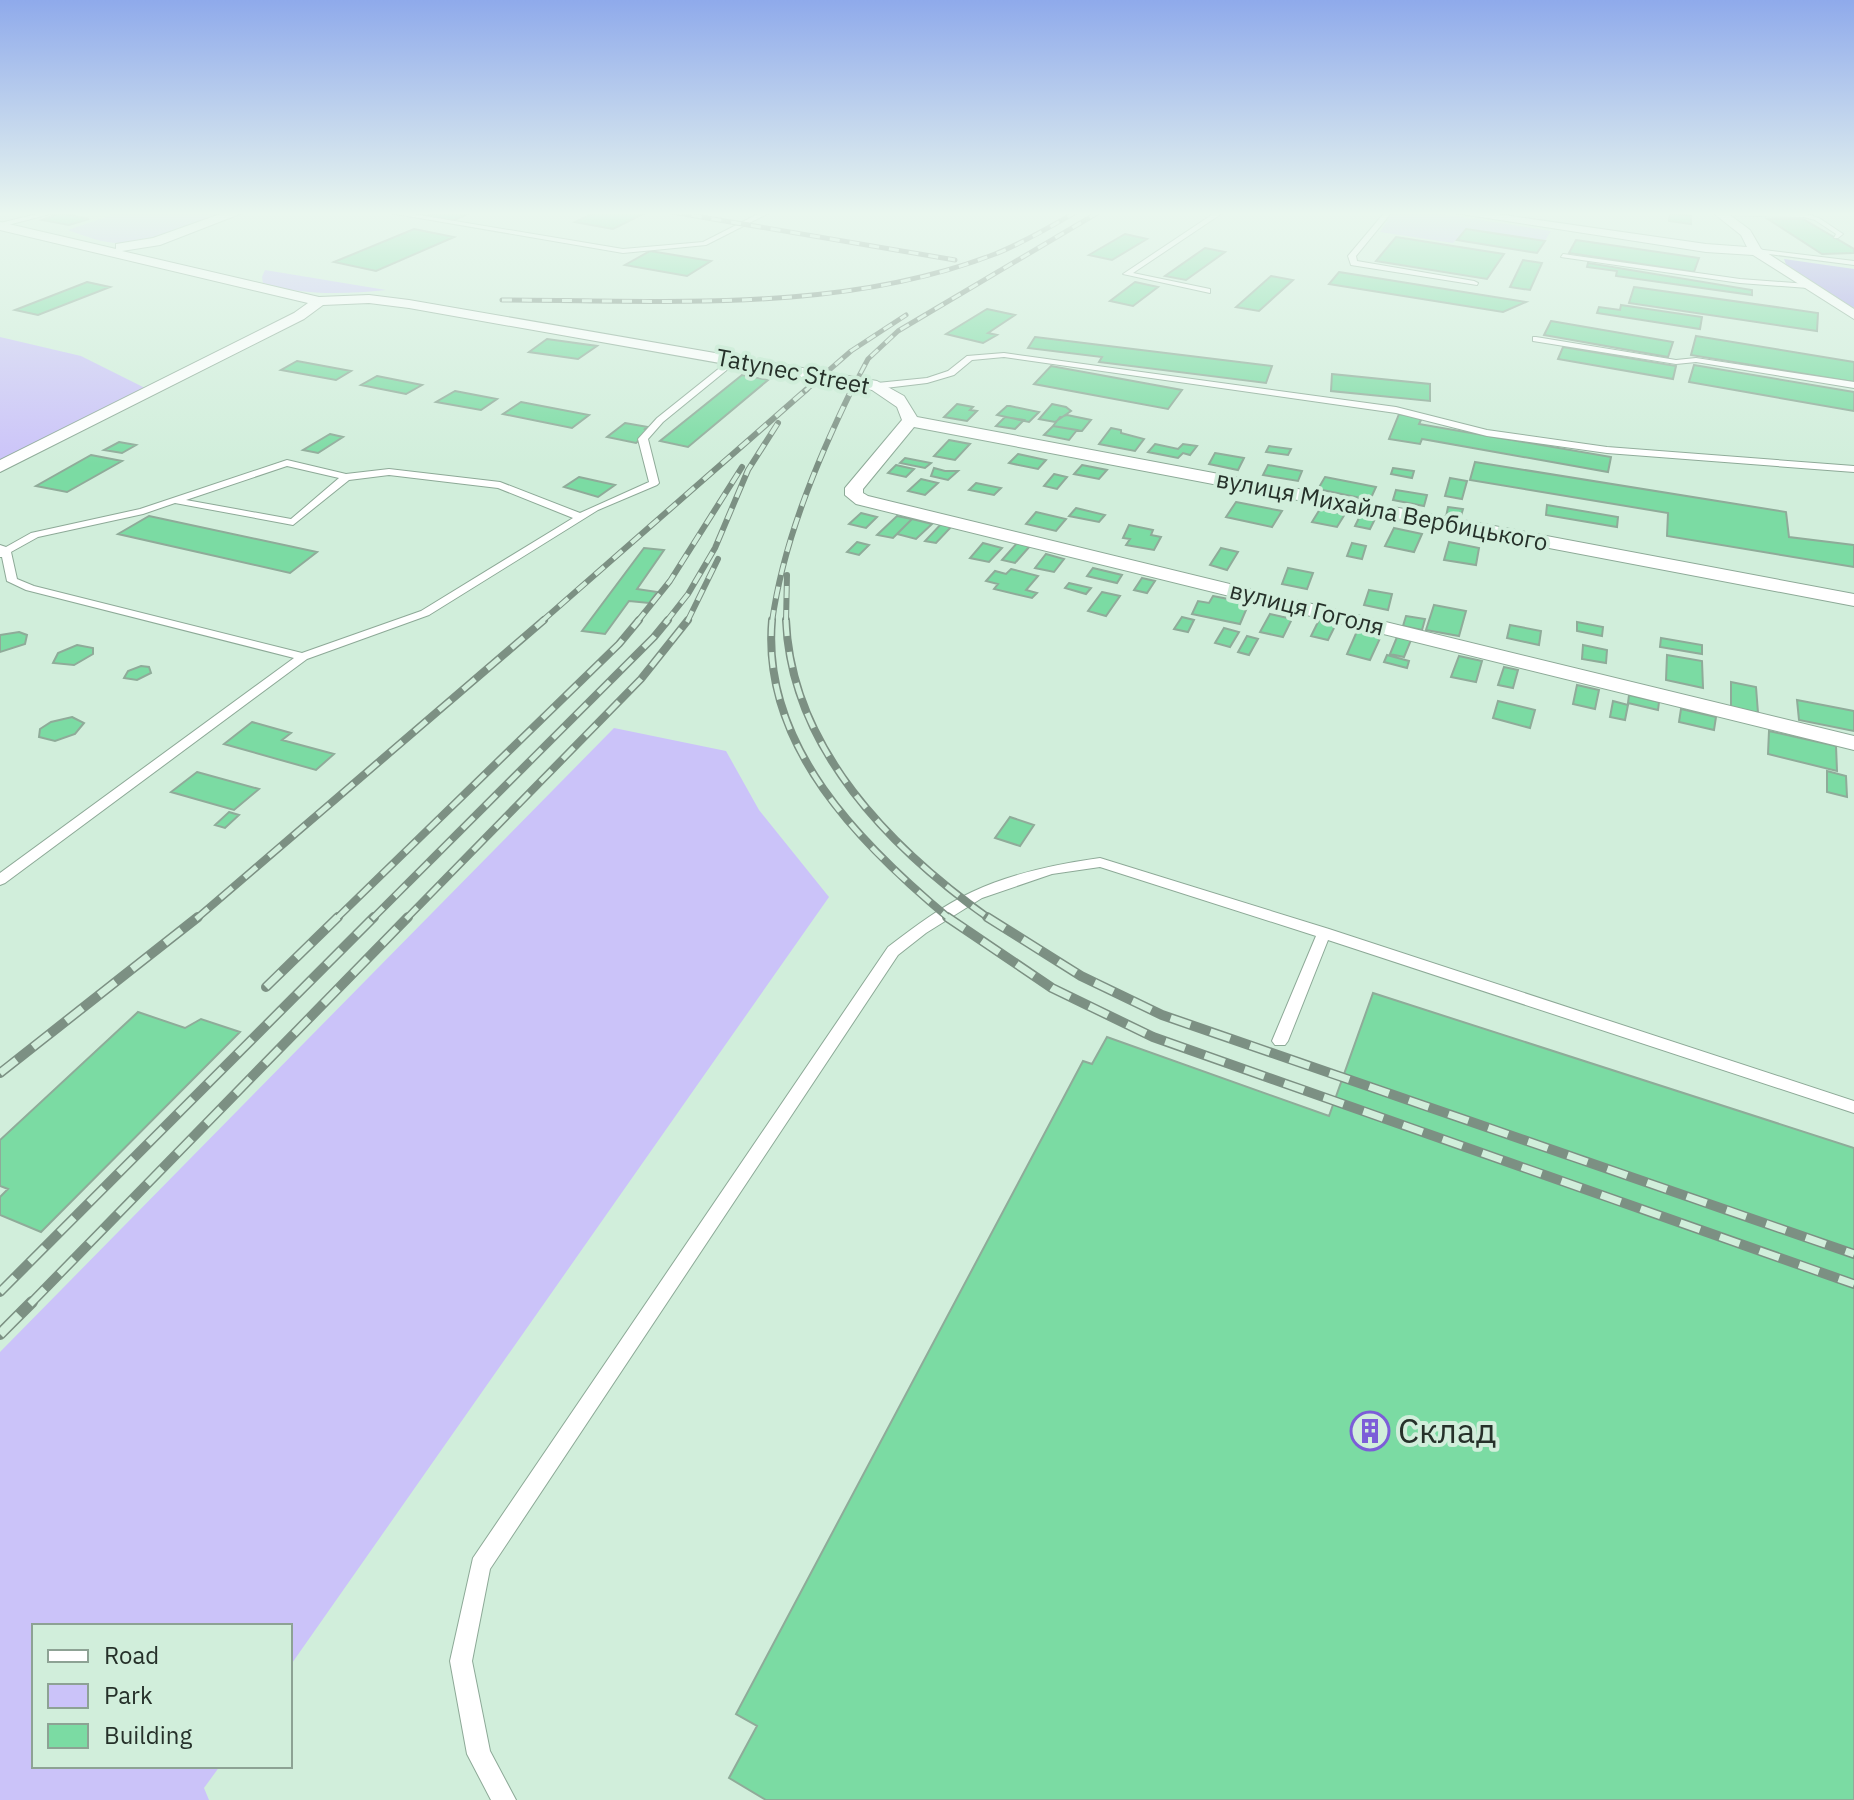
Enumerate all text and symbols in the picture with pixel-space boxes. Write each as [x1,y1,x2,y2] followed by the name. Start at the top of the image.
[714,340,873,402] street label: Tatynec Street
[1214,462,1551,558] street label: вулиця Михайла Вербицького
[1227,573,1388,643] street label: вулиця Гоголя
[1398,1408,1496,1452] place label: Склад
[1349,1410,1391,1452] building icon: Склад
[32,1624,292,1768] legend
[104,1639,159,1671] text: Road
[104,1679,153,1711] text: Park
[104,1719,192,1751] text: Building

